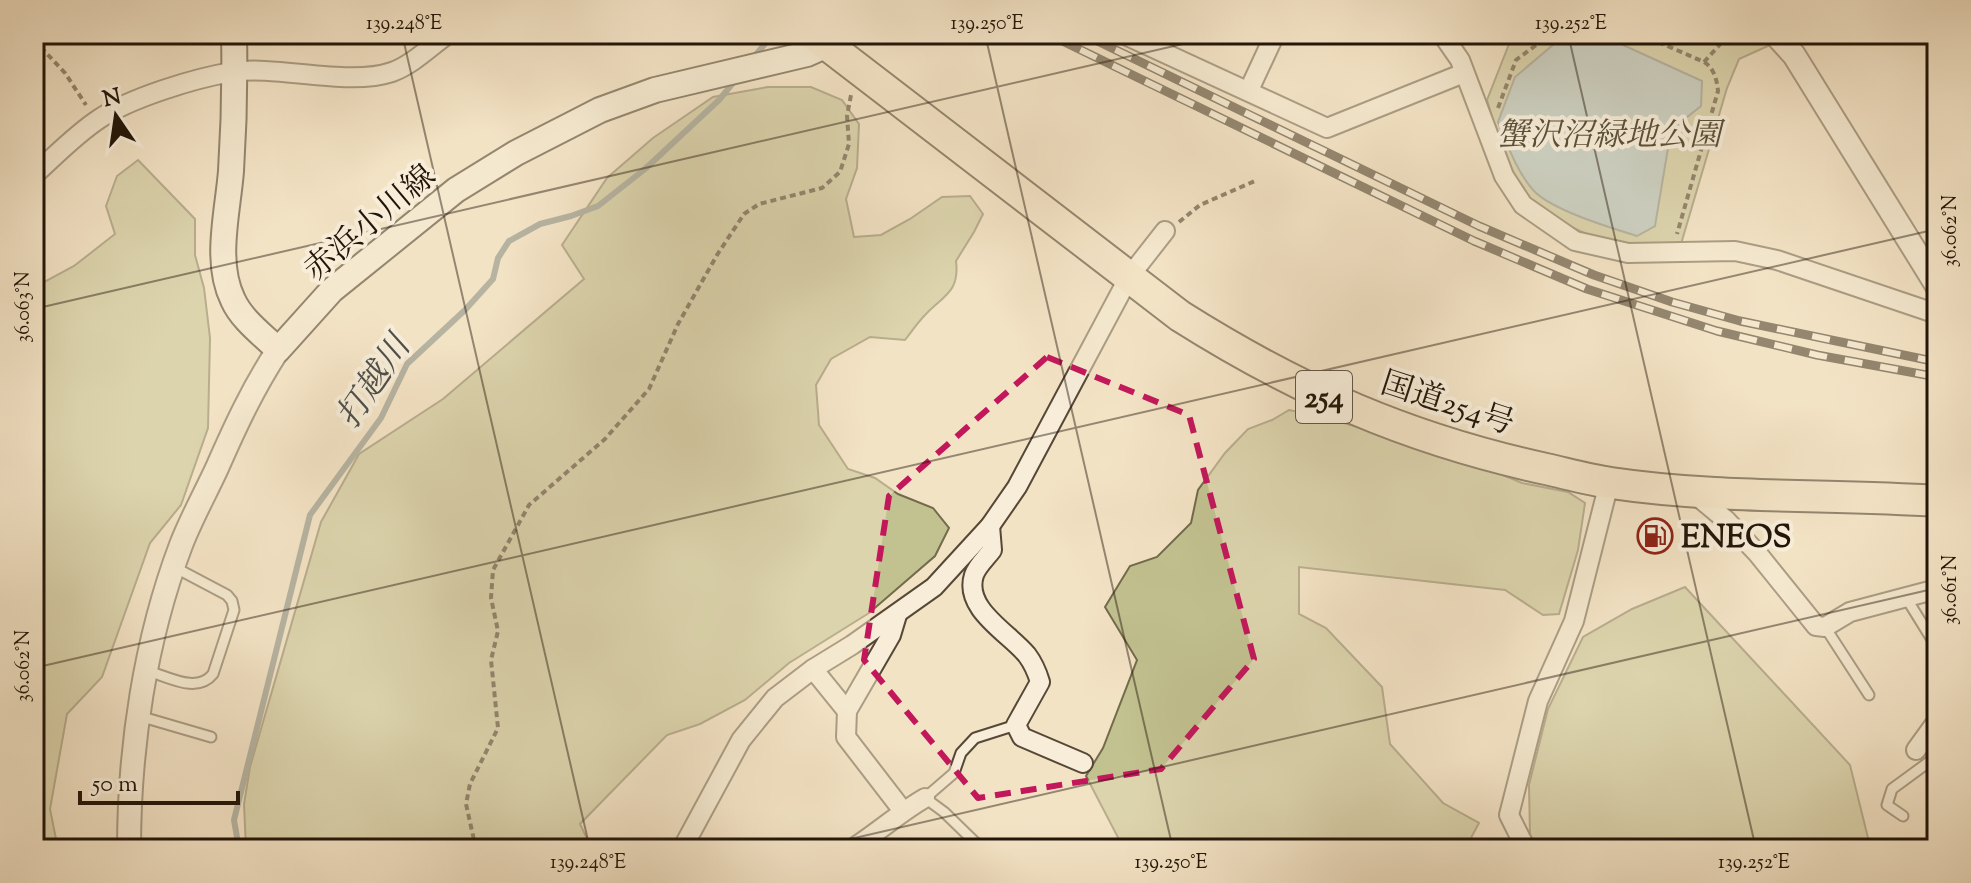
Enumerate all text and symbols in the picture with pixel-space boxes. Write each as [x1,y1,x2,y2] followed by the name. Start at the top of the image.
[366,10,442,39] text: 139.248°E
[950,10,1024,39] text: 139.250°E
[1535,10,1607,39] text: 139.252°E
[76,76,156,156] north arrow
[100,82,125,117] text: N
[1497,114,1726,160] park label: 蟹沢沼緑地公園
[295,155,447,293] street label: 赤浜小川線
[1937,195,1966,267] text: 36.062°N
[10,271,39,343] text: 36.063°N
[326,324,426,439] water label: 打越川
[1374,362,1520,448] street label: 国道254号
[1296,371,1352,423] road number: 254
[1681,516,1792,562] place label: ENEOS
[1636,517,1674,555] fuel station icon: ENEOS
[1937,555,1966,625] text: 36.061°N
[10,630,39,702] text: 36.062°N
[80,755,238,805] scale bar
[90,768,138,802] text: 50 m
[550,849,626,878] text: 139.248°E
[1134,849,1208,878] text: 139.250°E
[1718,849,1790,878] text: 139.252°E

